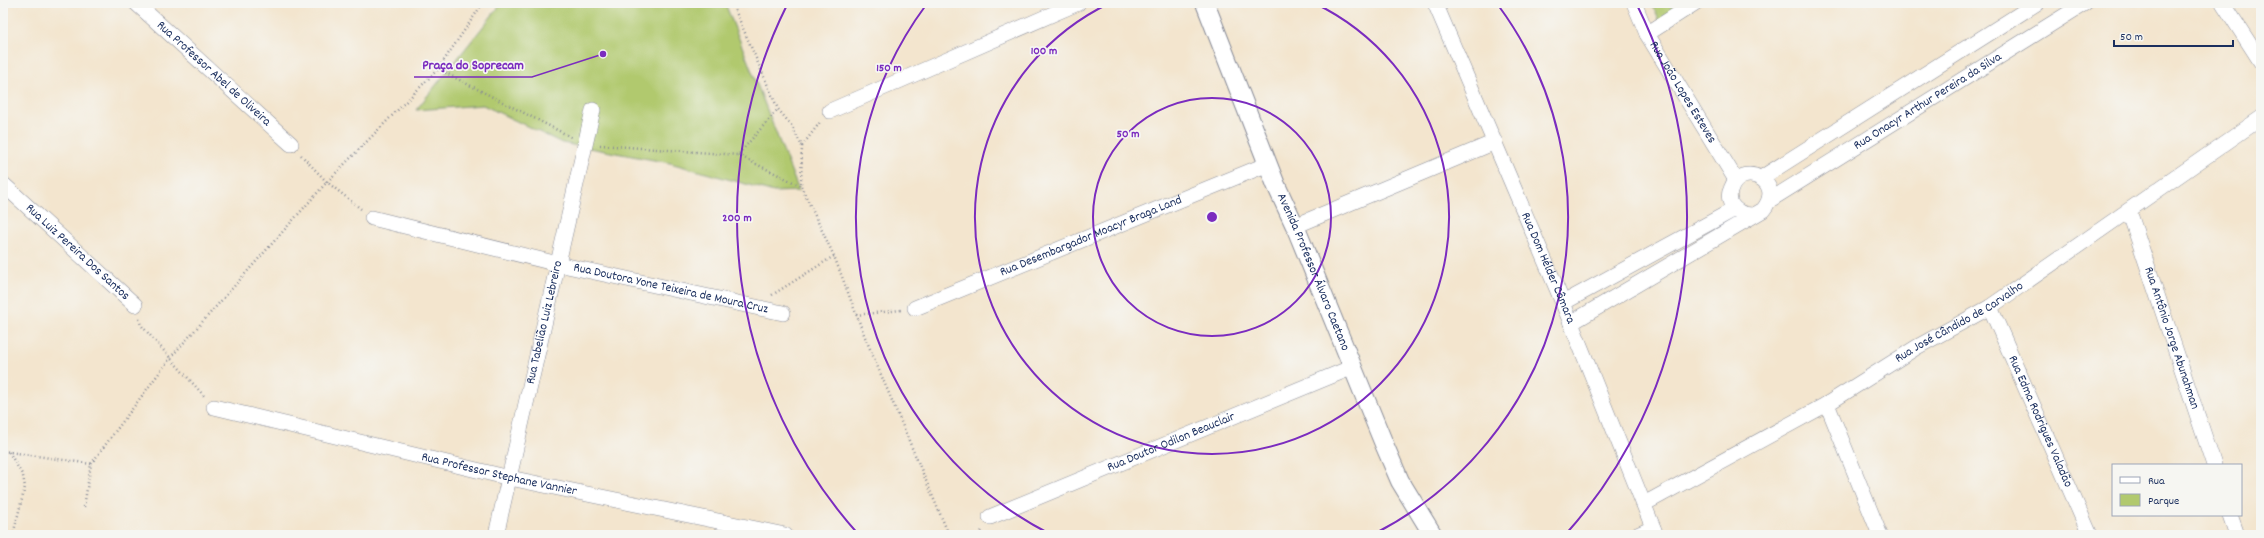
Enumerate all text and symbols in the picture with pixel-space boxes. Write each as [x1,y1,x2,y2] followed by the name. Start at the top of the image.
[152,16,276,132] street label: Rua Professor Abel de Oliveira
[2114,22,2233,48] scale bar
[2120,29,2143,46] text: 50 m
[1644,38,1721,147] street label: Rua João Lopes Esteves
[1031,43,1057,60] text: 100 m
[1850,47,2006,155] street label: Rua Onacyr Arthur Pereira da Silva
[414,51,532,77] callout: Praça do Soprecam
[422,56,524,76] text: Praça do Soprecam
[876,60,902,77] text: 150 m
[1116,126,1140,143] text: 50 m
[1272,190,1355,354] street label: Avenida Professor Álvaro Caetano
[997,191,1185,282] street label: Rua Desembargador Moacyr Braga Land
[21,199,134,305] street label: Rua Luiz Pereira Dos Santos
[1516,209,1580,327] street label: Rua Dom Hélder Câmara
[722,210,752,227] text: 200 m
[1205,210,1219,224] centre of rings
[572,258,770,319] street label: Rua Doutora Yone Teixeira de Moura Cruz
[521,259,568,386] street label: Rua Tabelião Luiz Lebreiro
[2139,264,2204,412] street label: Rua Antônio Jorge Abunahman
[1891,277,2028,368] street label: Rua José Cândido de Carvalho
[2003,353,2078,491] street label: Rua Edma Rodrigues Valadão
[1104,407,1238,477] street label: Rua Doutor Odilon Beauclair
[419,448,579,501] street label: Rua Professor Stephane Vannier
[2112,464,2242,516] legend
[2148,473,2165,490] text: Rua
[2148,493,2179,510] text: Parque

